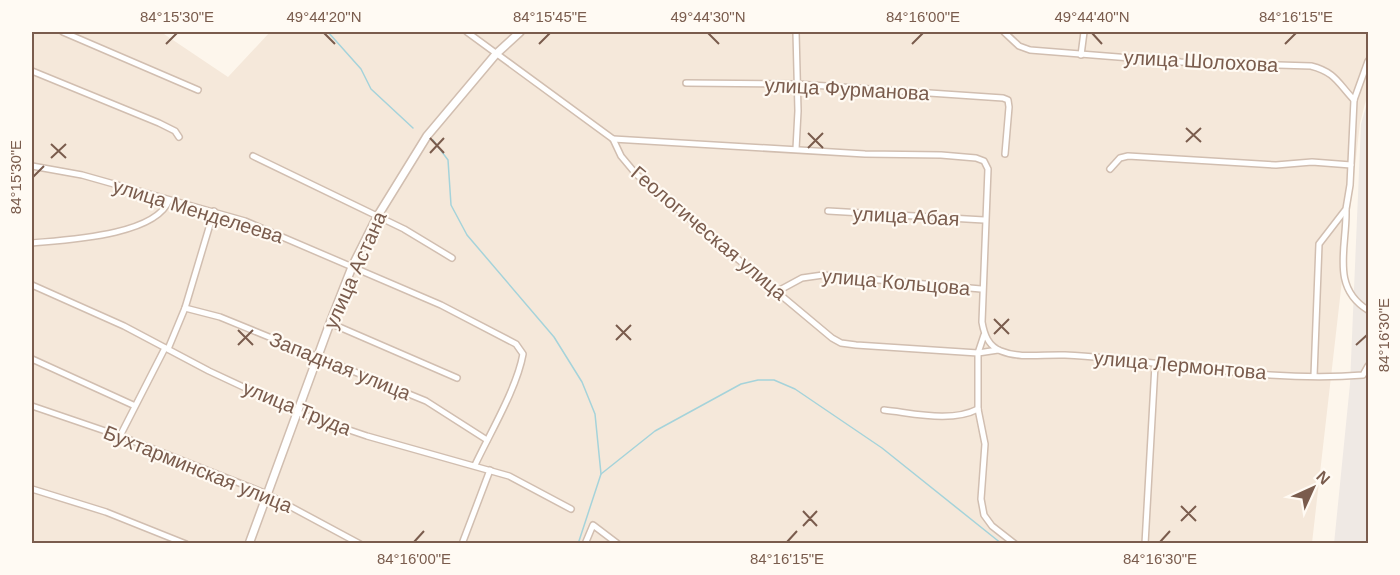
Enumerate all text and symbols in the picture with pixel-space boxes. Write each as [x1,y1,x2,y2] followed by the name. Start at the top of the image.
[140,8,214,25] text: 84°15'30"E
[286,8,362,25] text: 49°44'20"N
[513,8,587,25] text: 84°15'45"E
[670,8,746,25] text: 49°44'30"N
[886,8,960,25] text: 84°16'00"E
[1054,8,1130,25] text: 49°44'40"N
[1259,8,1333,25] text: 84°16'15"E
[1123,46,1280,76] street label: улица Шолохова
[764,74,931,104] street label: улица Фурманова
[7,140,24,214] text: 84°15'30"E
[627,162,792,305] street label: Геологическая улица
[110,175,287,248] street label: улица Менделеева
[852,202,960,230] street label: улица Абая
[319,207,391,332] street label: улица Астана
[821,265,972,300] street label: улица Кольцова
[1375,298,1392,372] text: 84°16'30"E
[266,328,415,405] street label: Западная улица
[1093,346,1268,384] street label: улица Лермонтова
[240,376,355,440] street label: улица Труда
[101,421,296,517] street label: Бухтарминская улица
[1283,458,1343,518] north arrow
[1313,468,1333,488] text: N
[377,550,451,567] text: 84°16'00"E
[750,550,824,567] text: 84°16'15"E
[1123,550,1197,567] text: 84°16'30"E

